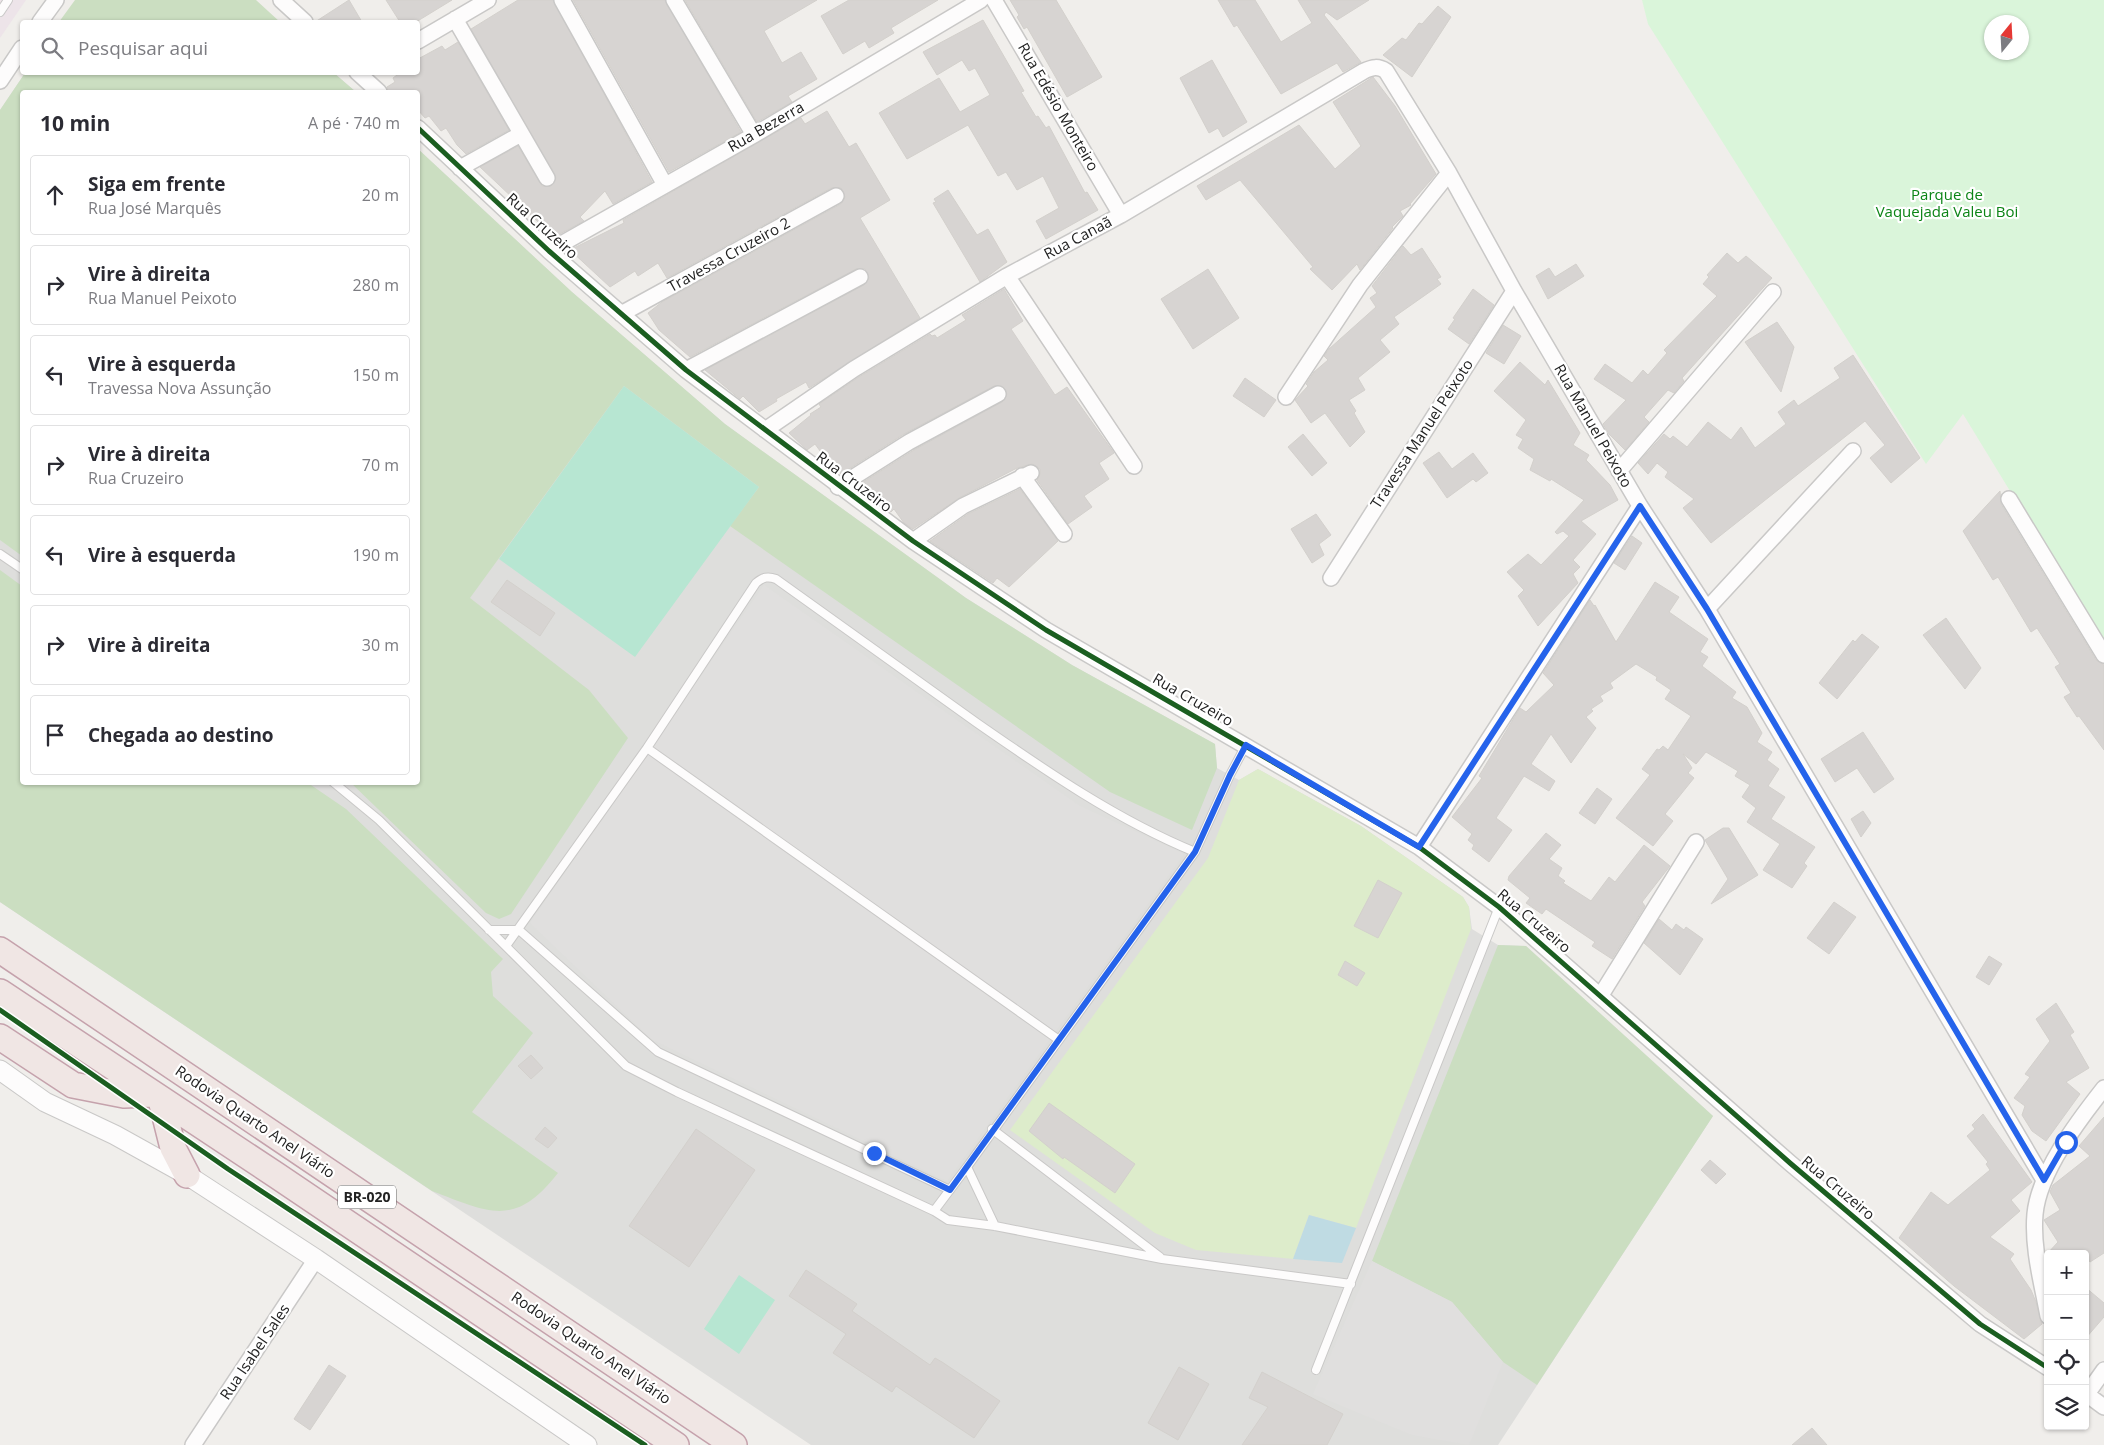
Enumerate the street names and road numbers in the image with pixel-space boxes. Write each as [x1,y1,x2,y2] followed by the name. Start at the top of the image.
[1014,39,1104,174] street label: Rua Edésio Monteiro
[724,96,807,156] street label: Rua Bezerra
[503,188,583,263] street label: Rua Cruzeiro
[1040,211,1115,263] street label: Rua Canaã
[664,212,793,296] street label: Travessa Cruzeiro 2
[1365,355,1477,512] street label: Travessa Manuel Peixoto
[1550,360,1637,491] street label: Rua Manuel Peixoto
[813,446,897,516] street label: Rua Cruzeiro
[1150,668,1237,730] street label: Rua Cruzeiro
[1494,884,1575,957] street label: Rua Cruzeiro
[172,1060,339,1182] street label: Rodovia Quarto Anel Viário
[1798,1151,1879,1224] street label: Rua Cruzeiro
[338,1186,396,1208] road number: BR-020
[508,1286,675,1408] street label: Rodovia Quarto Anel Viário
[215,1300,294,1403] street label: Rua Isabel Sales

